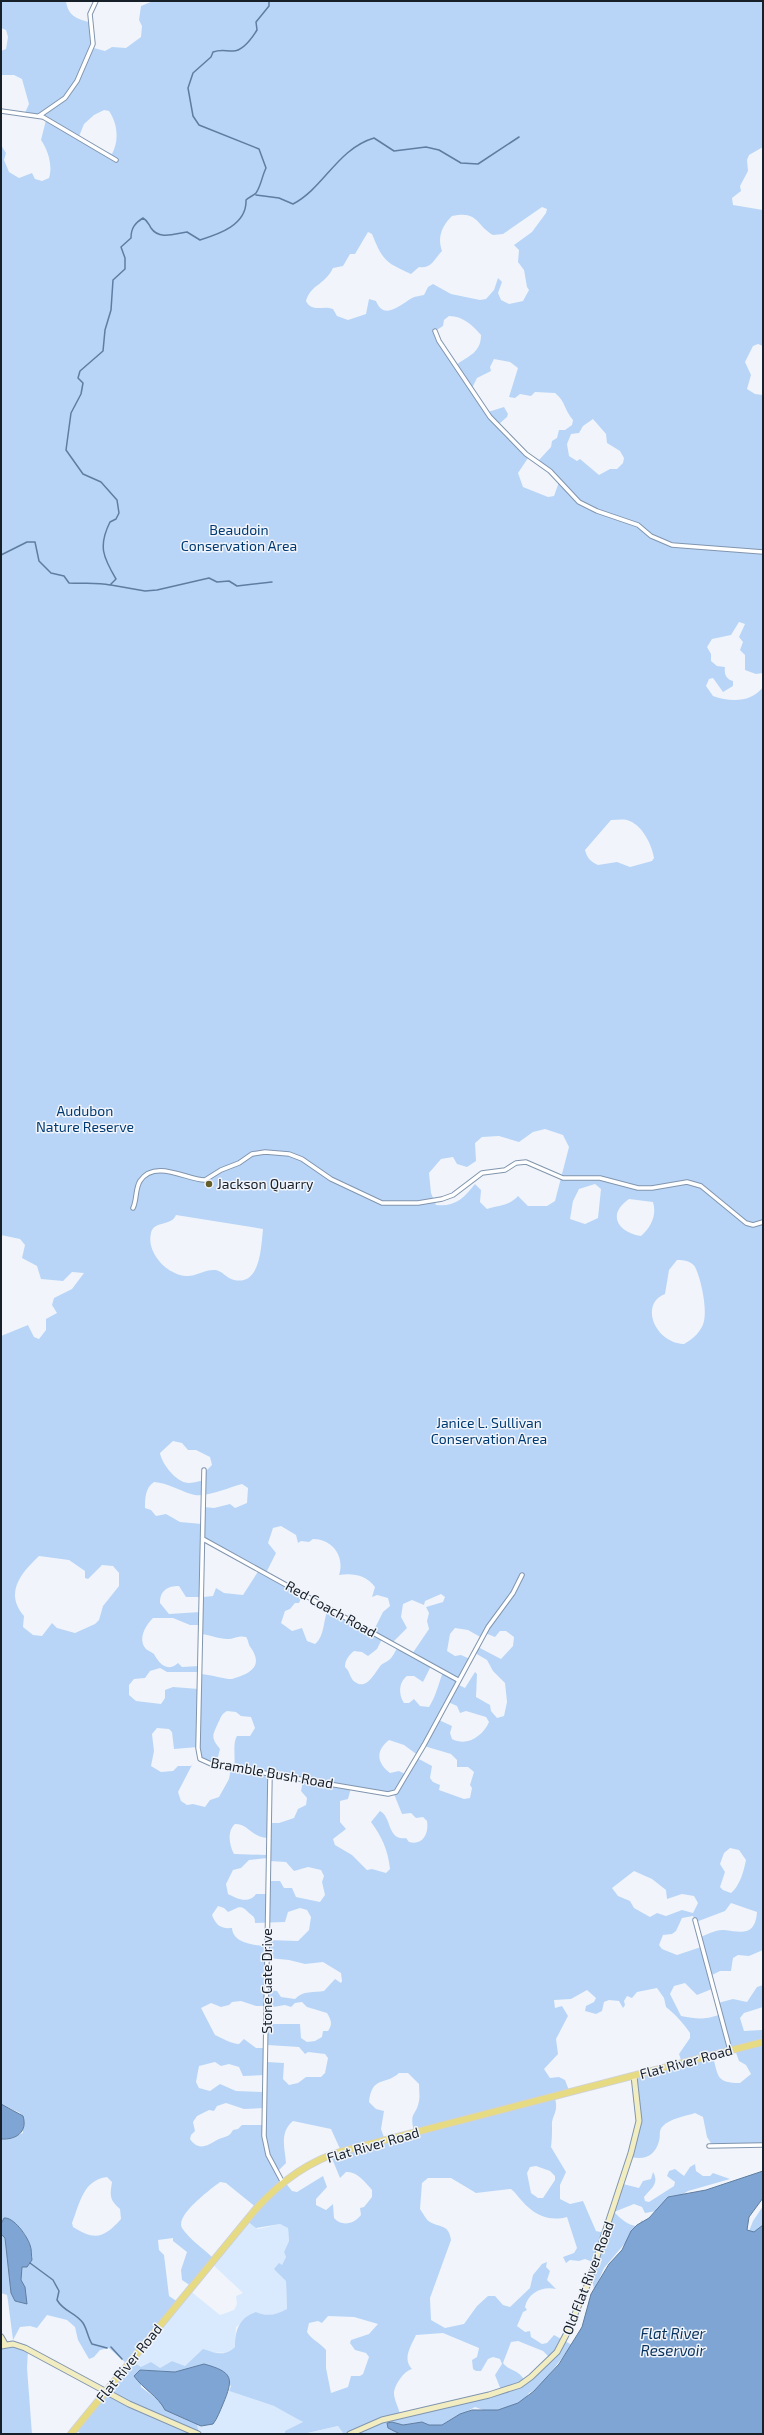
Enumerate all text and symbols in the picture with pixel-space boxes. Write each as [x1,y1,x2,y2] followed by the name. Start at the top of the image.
[181,521,297,554] park label: Beaudoin Conservation Area
[36,1102,134,1135] park label: Audubon Nature Reserve
[217,1175,314,1192] place label: Jackson Quarry
[204,1179,214,1189] marker: Jackson Quarry
[431,1414,547,1447] park label: Janice L. Sullivan Conservation Area
[283,1577,380,1641] street label: Red Coach Road
[209,1753,335,1792] street label: Bramble Bush Road
[258,1928,275,2034] street label: Stone Gate Drive
[638,2041,734,2082] street label: Flat River Road
[325,2123,421,2166] street label: Flat River Road
[558,2219,617,2337] street label: Old Flat River Road
[92,2320,165,2405] street label: Flat River Road
[641,2324,707,2359] water label: Flat River Reservoir

